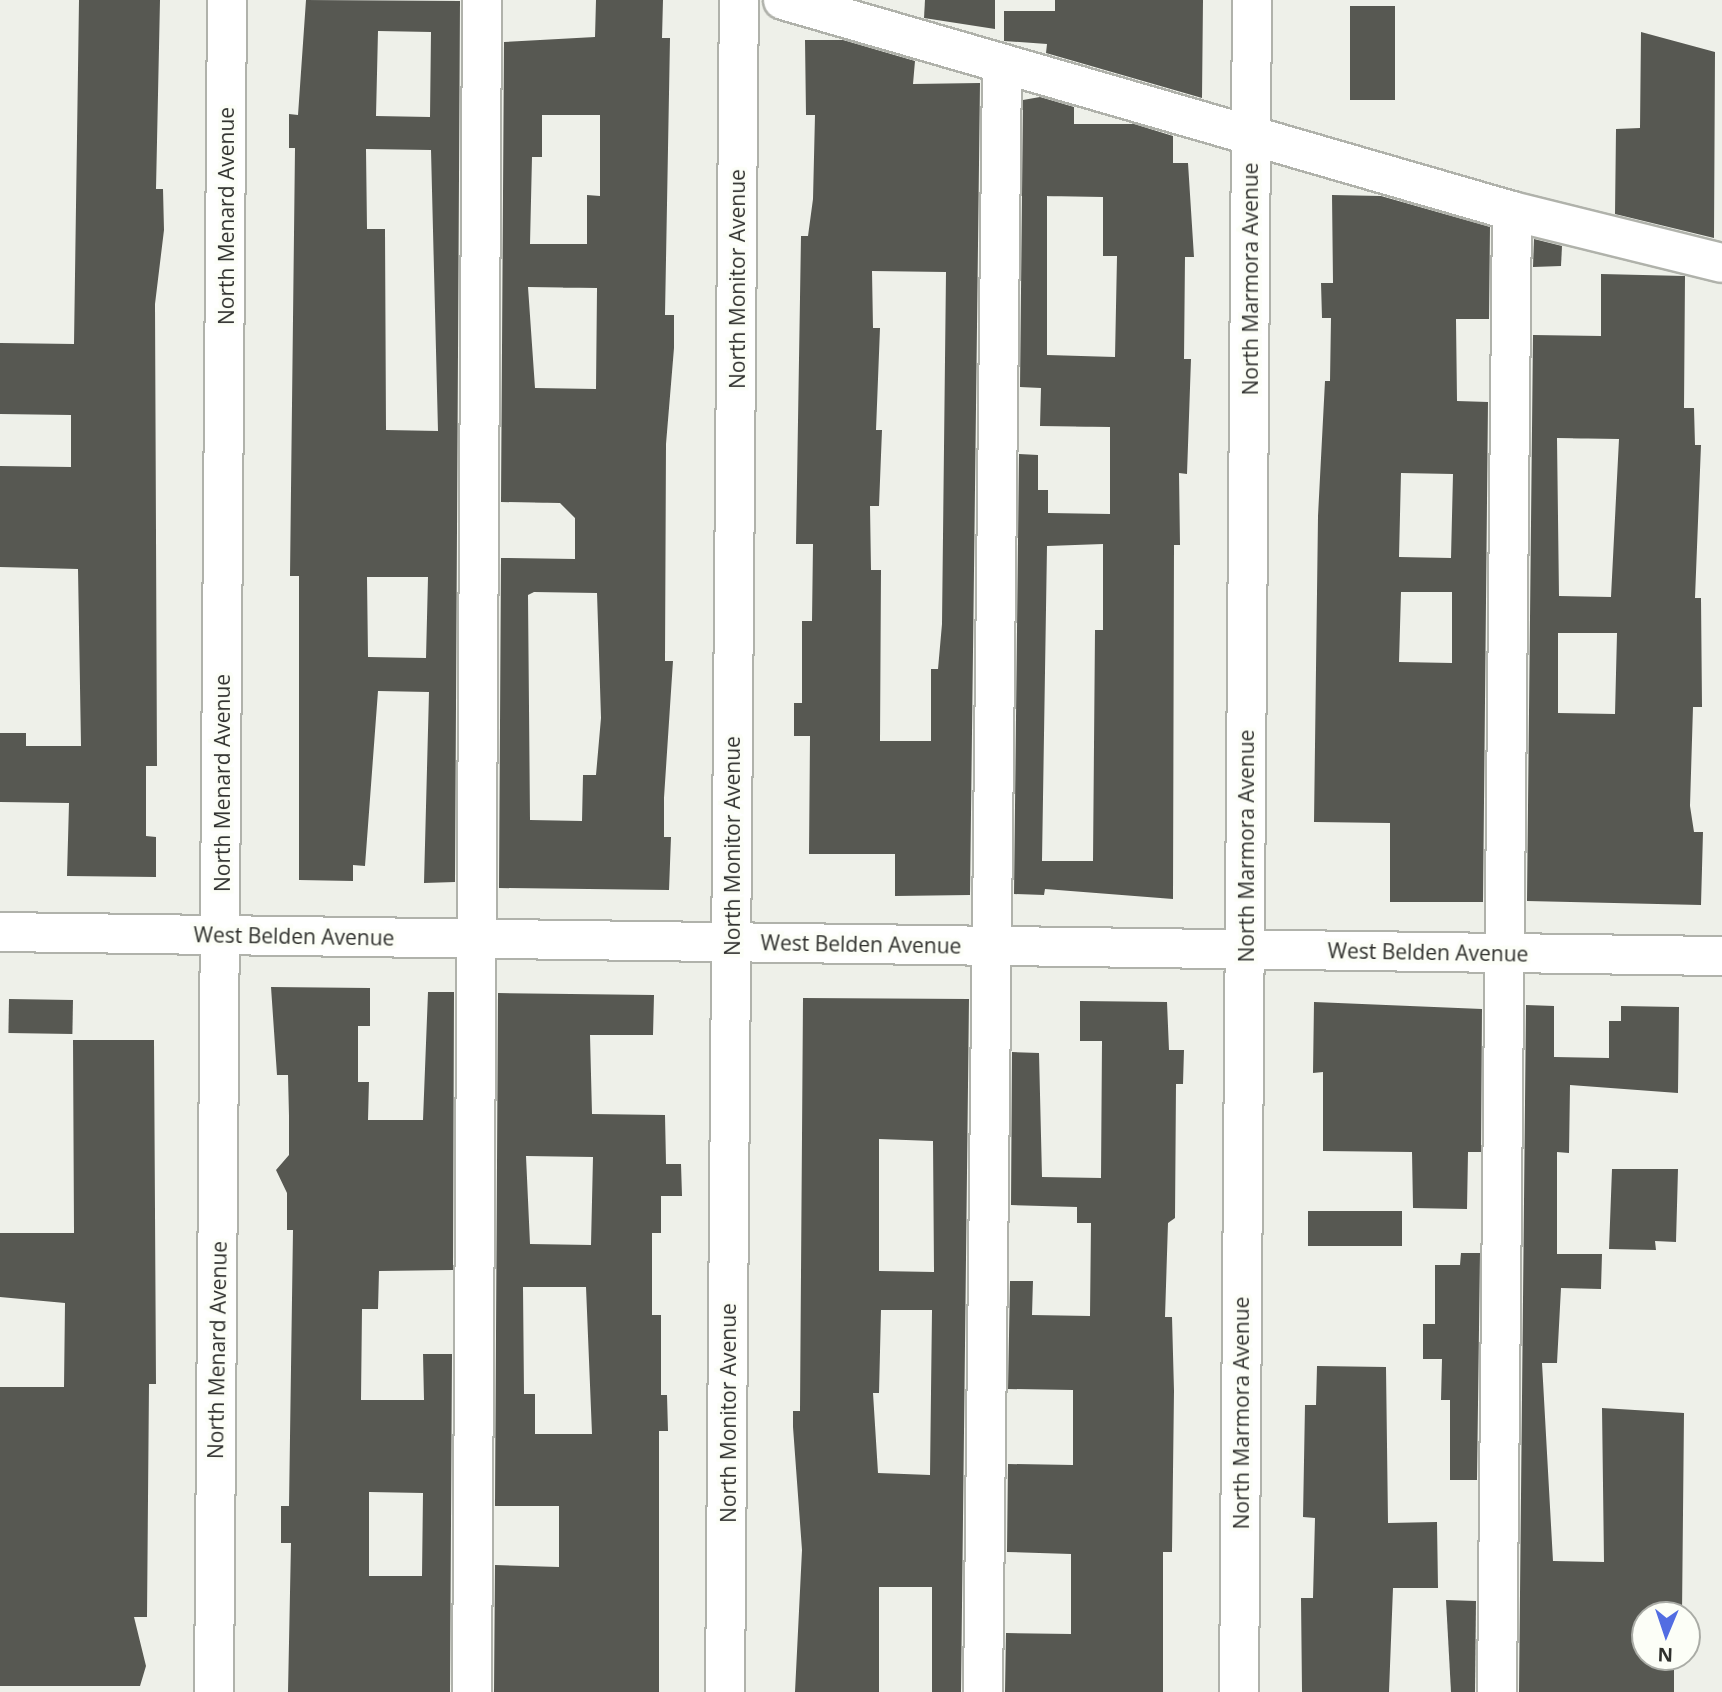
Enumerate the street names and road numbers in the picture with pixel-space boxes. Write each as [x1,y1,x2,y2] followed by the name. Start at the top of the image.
[213,107,239,325] street label: North Menard Avenue
[1237,163,1263,395] street label: North Marmora Avenue
[724,169,750,389] street label: North Monitor Avenue
[209,674,235,892] street label: North Menard Avenue
[1233,730,1259,962] street label: North Marmora Avenue
[719,736,745,956] street label: North Monitor Avenue
[193,922,395,950] street label: West Belden Avenue
[760,930,962,958] street label: West Belden Avenue
[1327,938,1529,966] street label: West Belden Avenue
[202,1241,232,1459] street label: North Menard Avenue
[1228,1297,1254,1529] street label: North Marmora Avenue
[715,1303,741,1523] street label: North Monitor Avenue

